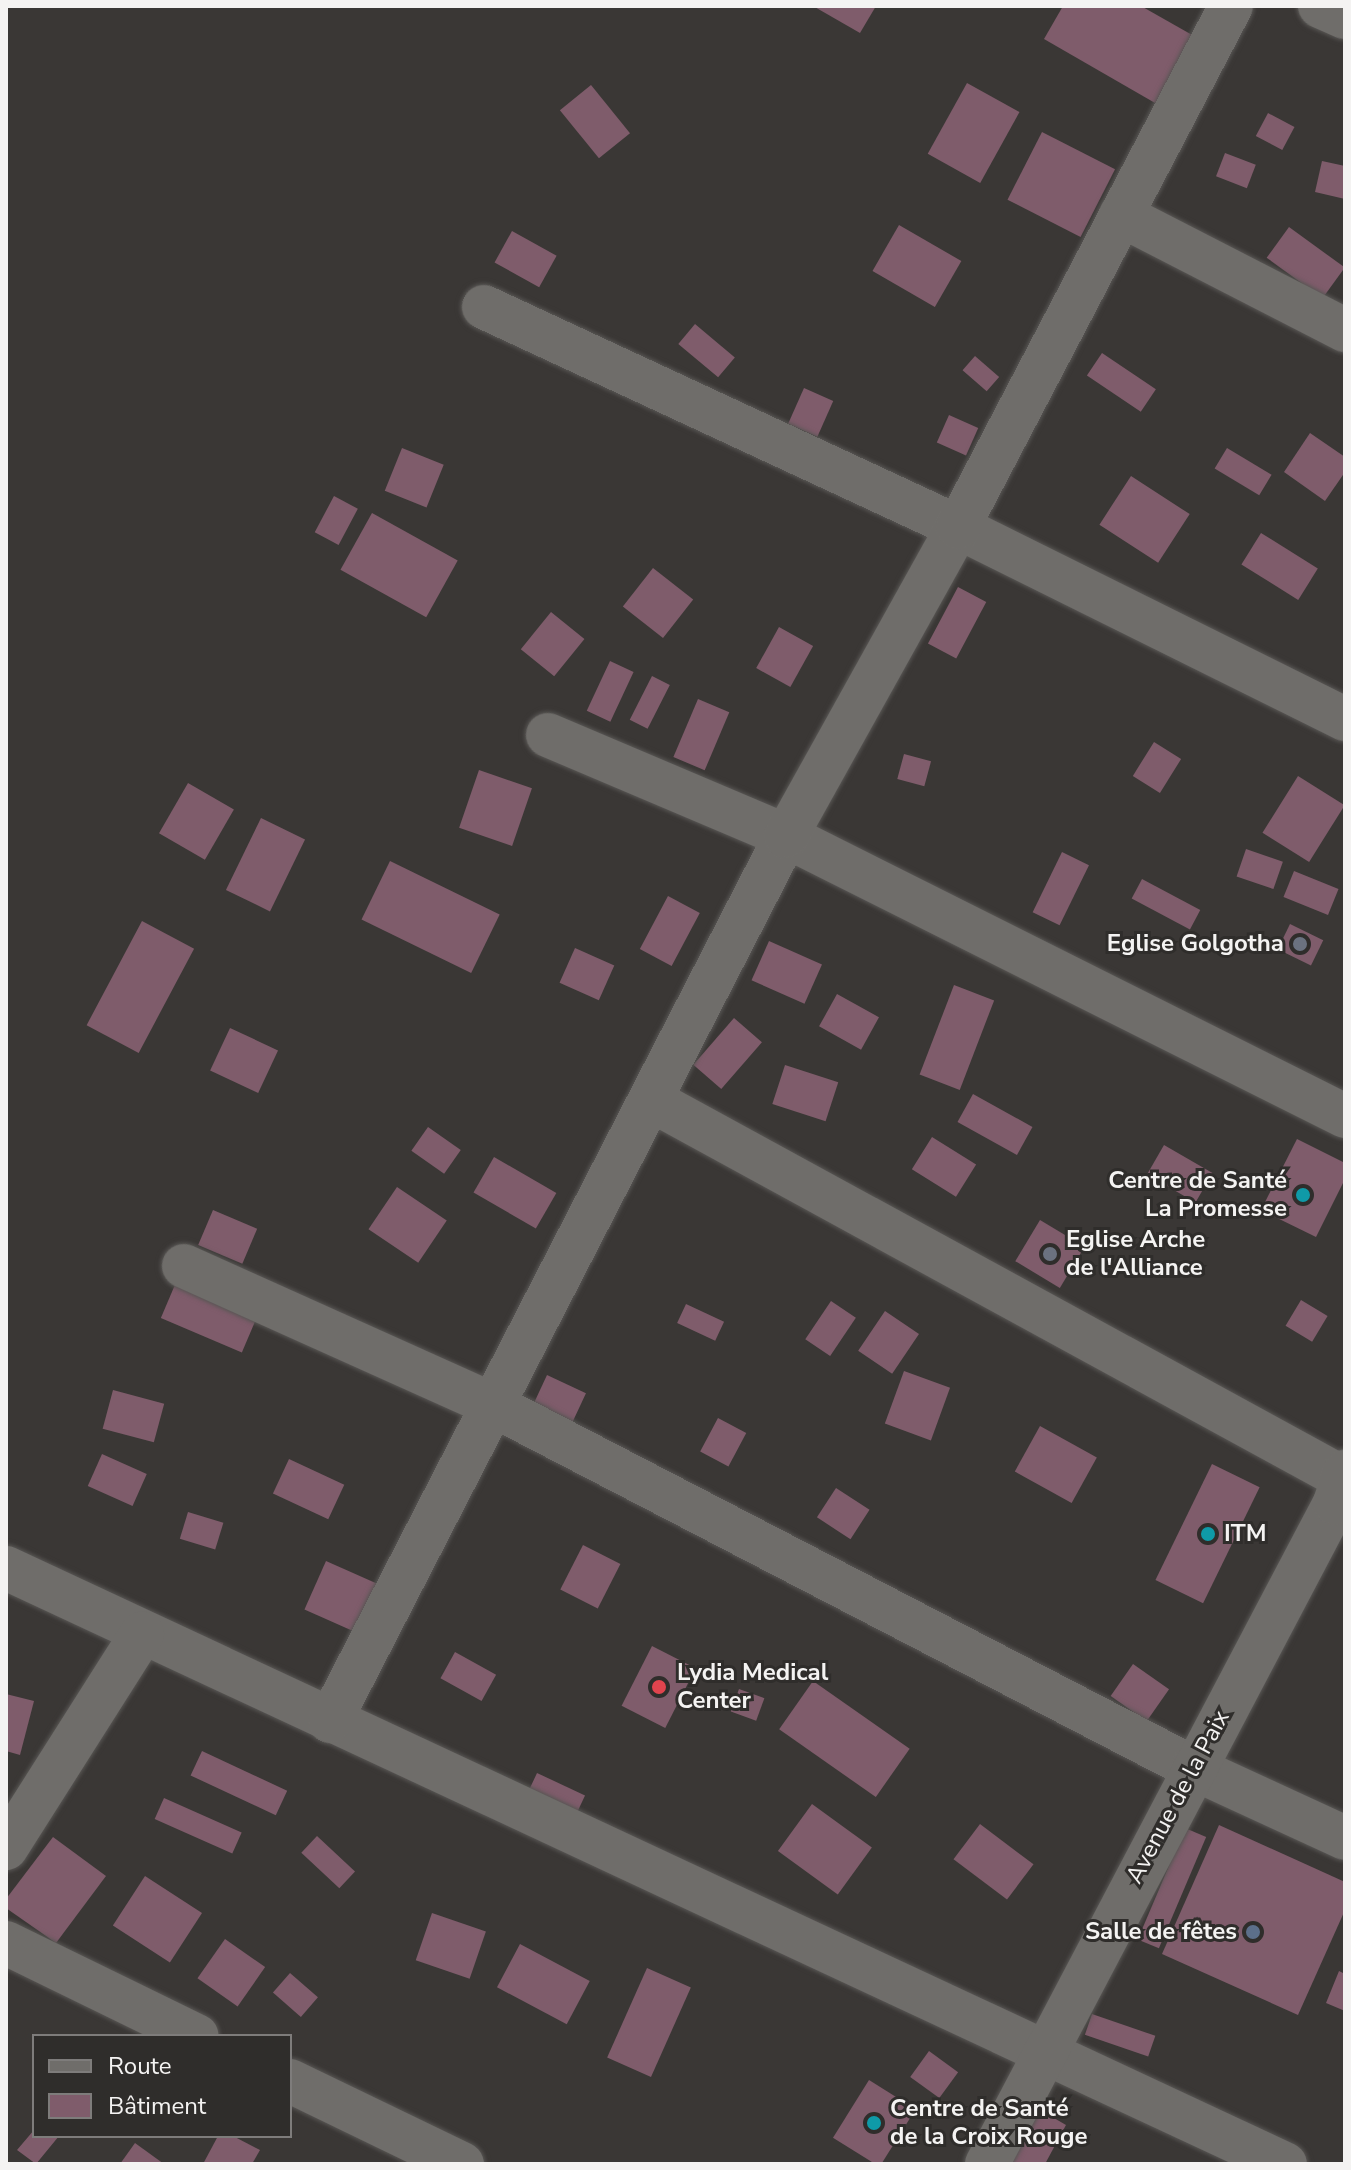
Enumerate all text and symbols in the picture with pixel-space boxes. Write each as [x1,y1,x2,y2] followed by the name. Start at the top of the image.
[1107,930,1284,958] place label: Eglise Golgotha
[1291,935,1309,953] marker: Eglise Golgotha
[1108,1167,1287,1223] place label: Centre de Santé La Promesse
[1294,1186,1312,1204] marker: Centre de Santé La Promesse
[1066,1226,1205,1282] place label: Eglise Arche de l'Alliance
[1041,1245,1059,1263] marker: Eglise Arche de l'Alliance
[1224,1520,1266,1548] place label: ITM
[1199,1525,1217,1543] marker: ITM
[677,1659,828,1715] place label: Lydia Medical Center
[648,1676,670,1698] marker: Lydia Medical Center
[1120,1705,1236,1889] street label: Avenue de la Paix
[1085,1918,1237,1946] place label: Salle de fêtes
[1244,1923,1262,1941] marker: Salle de fêtes
[32,2034,292,2138] legend
[108,2050,172,2082] text: Route
[108,2090,206,2122] text: Bâtiment
[890,2095,1088,2151] place label: Centre de Santé de la Croix Rouge
[865,2114,883,2132] marker: Centre de Santé de la Croix Rouge

